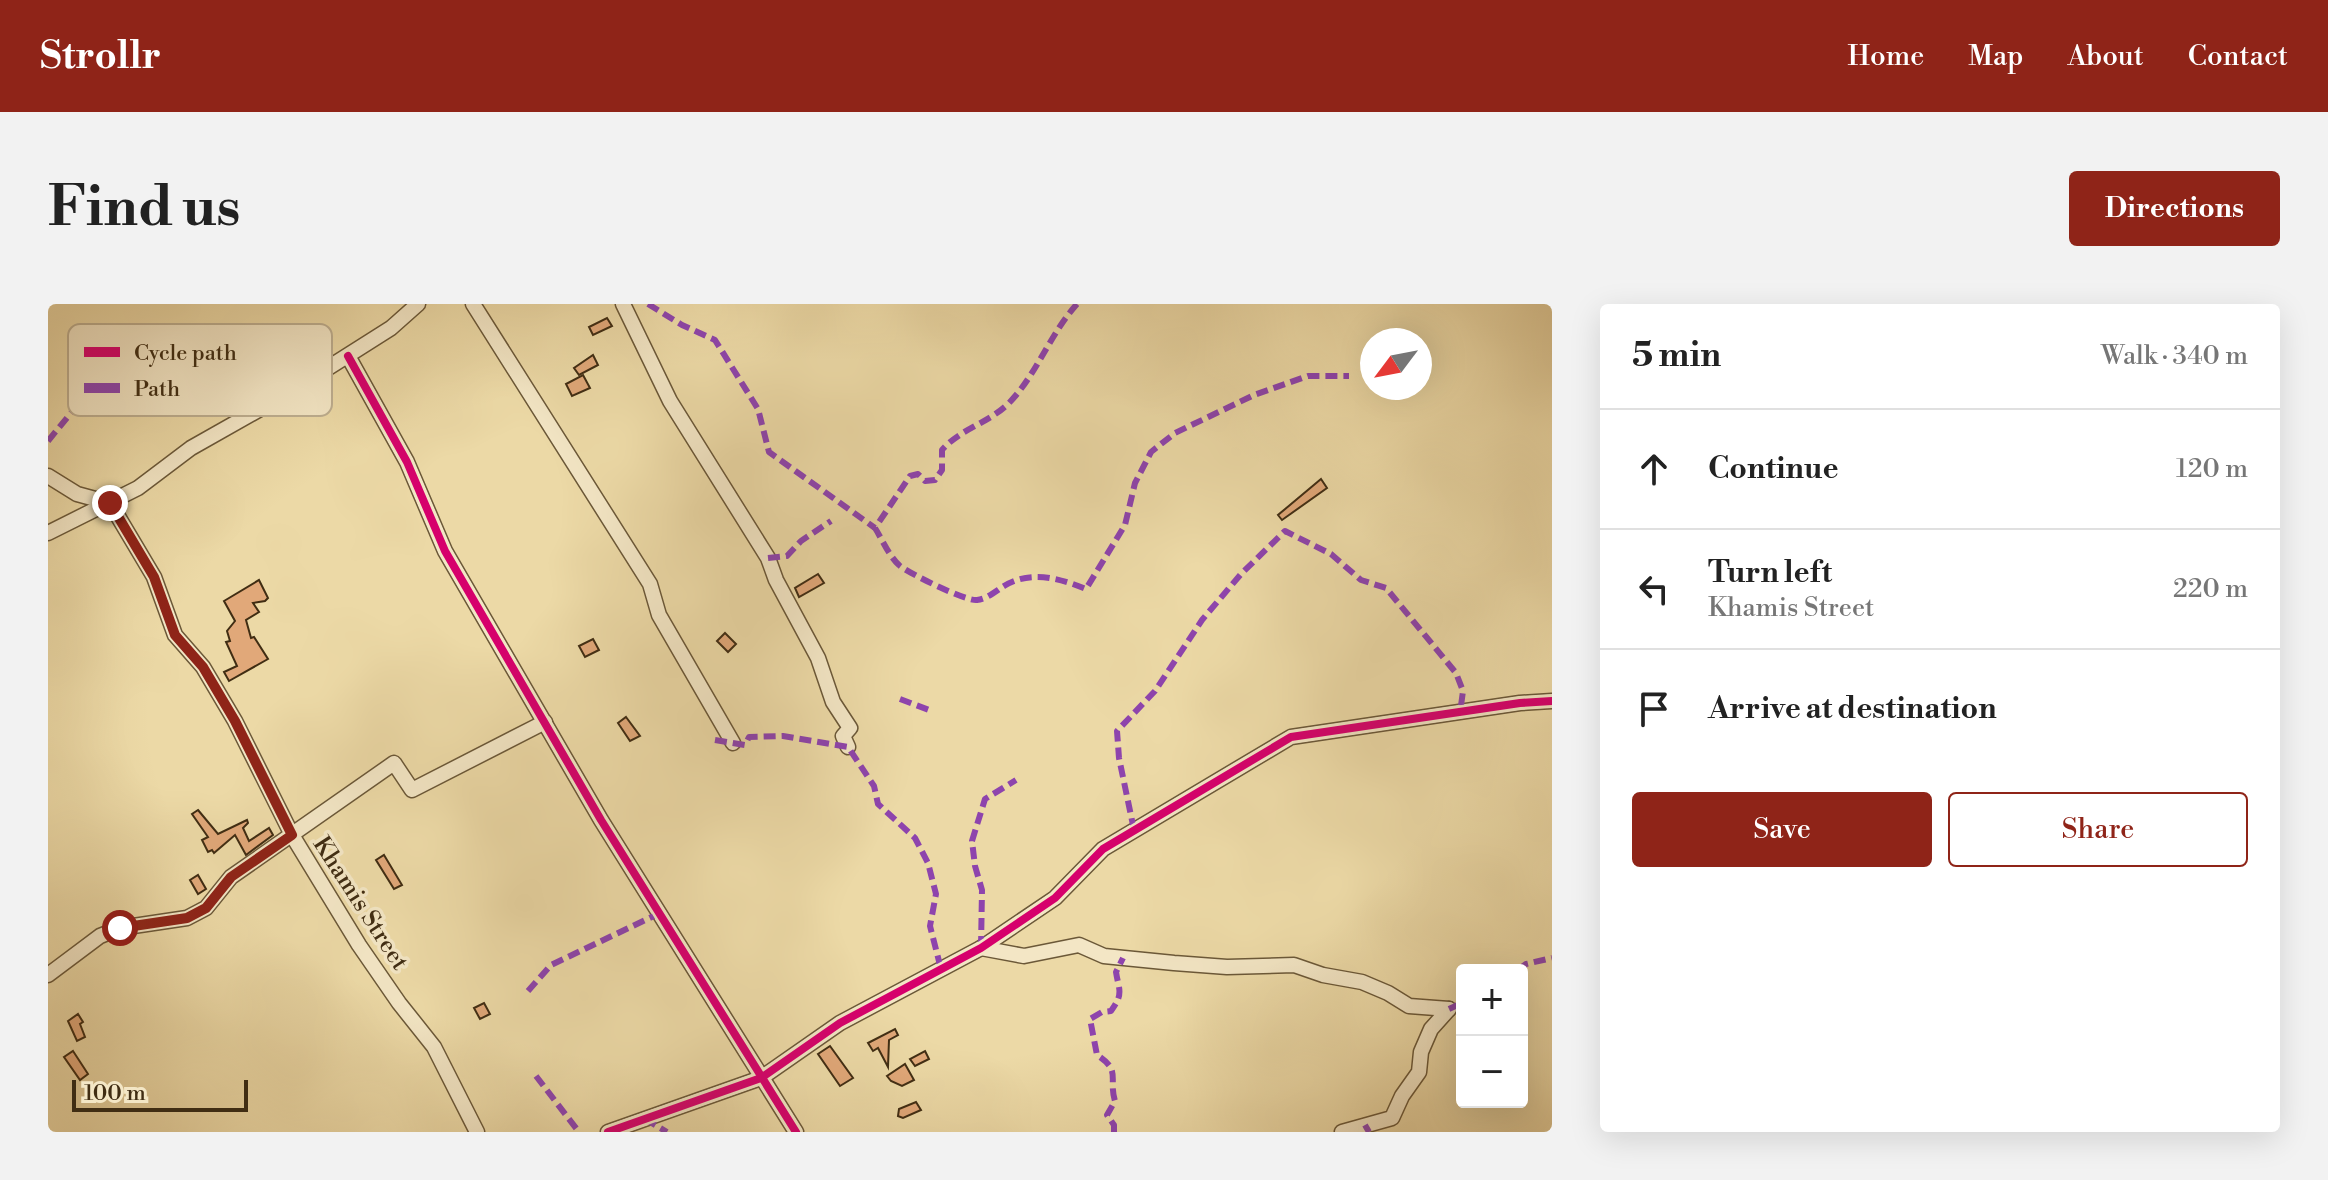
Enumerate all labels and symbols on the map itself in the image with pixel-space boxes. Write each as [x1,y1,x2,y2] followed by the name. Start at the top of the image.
[68,324,332,416] legend
[1360,328,1432,400] north arrow
[134,340,237,367] text: Cycle path
[134,376,180,403] text: Path
[92,485,128,521] route end
[306,831,415,977] street label: Khamis Street
[102,910,138,946] route start
[72,1076,248,1112] scale bar

